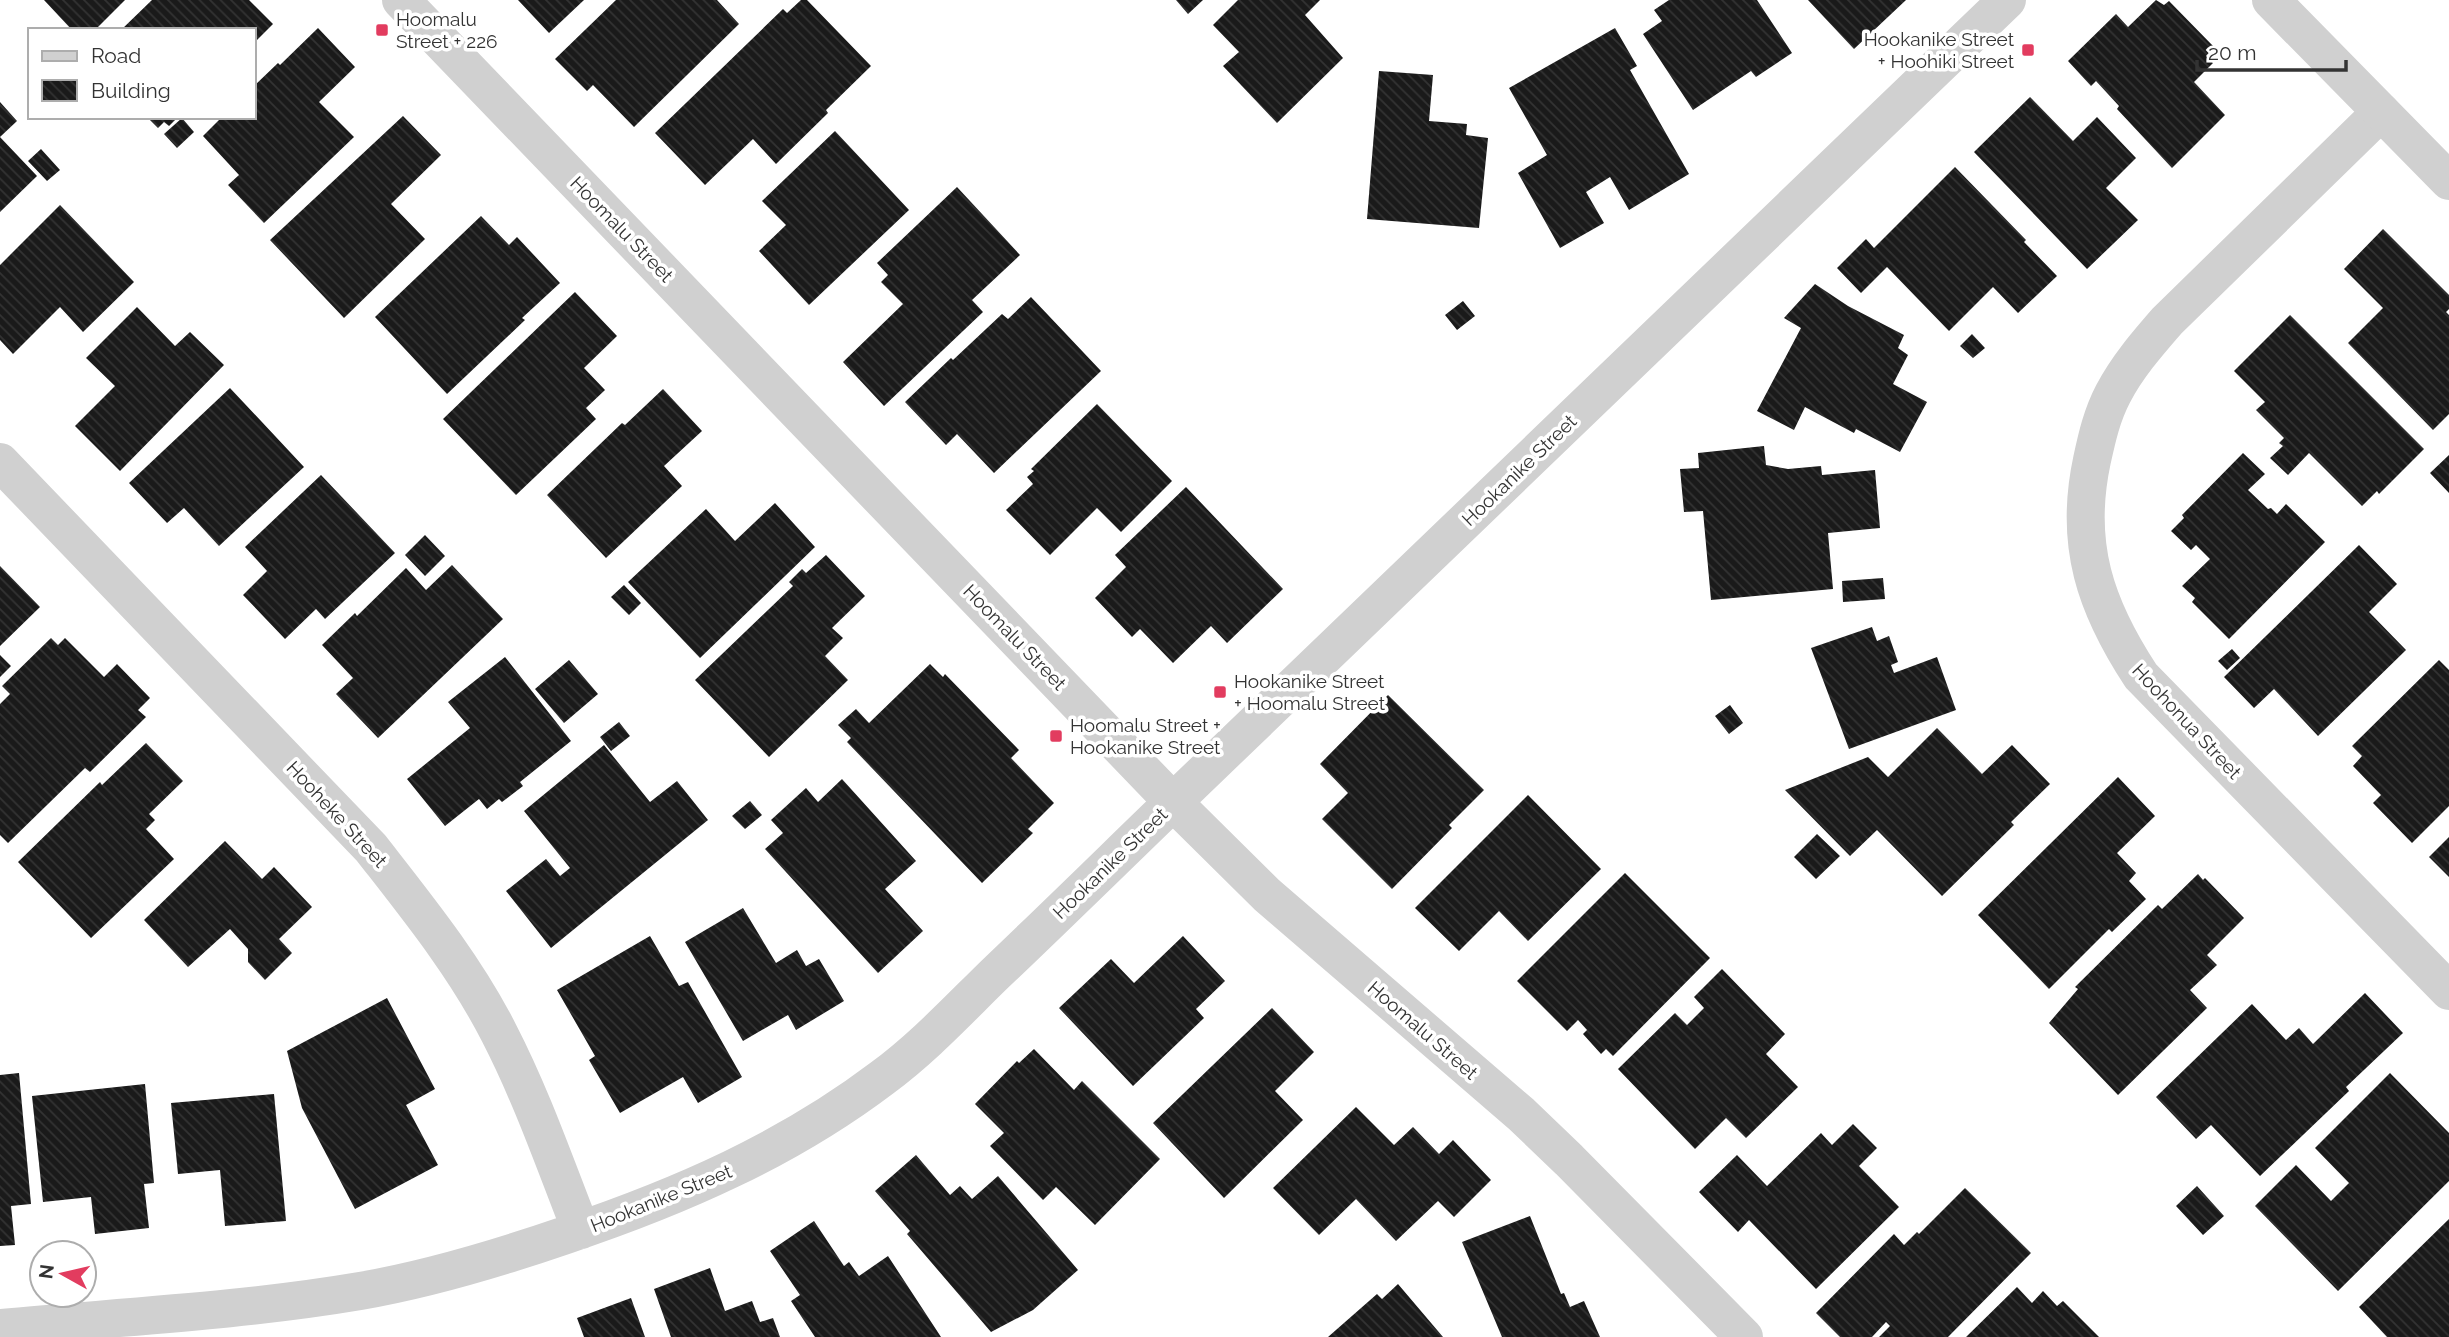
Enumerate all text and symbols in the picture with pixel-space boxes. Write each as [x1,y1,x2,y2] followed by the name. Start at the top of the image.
[396,8,498,52] place label: Hoomalu Street + 226
[374,22,390,38] marker: Hoomalu Street + 226
[28,28,256,119] legend
[1864,28,2015,72] place label: Hookanike Street + Hoohiki Street
[2197,28,2346,72] scale bar
[2208,40,2256,65] text: 20 m
[2020,42,2036,58] marker: Hookanike Street + Hoohiki Street
[91,43,141,68] text: Road
[91,78,171,103] text: Building
[566,172,678,287] street label: Hoomalu Street
[1457,409,1581,530] street label: Hookanike Street
[959,580,1071,695] street label: Hoomalu Street
[2128,659,2246,783] street label: Hoohonua Street
[1234,670,1386,714] place label: Hookanike Street + Hoomalu Street
[1212,684,1228,700] marker: Hookanike Street + Hoomalu Street
[1070,714,1221,758] place label: Hoomalu Street + Hookanike Street
[1048,728,1064,744] marker: Hoomalu Street + Hookanike Street
[282,756,392,872] street label: Hooheke Street
[1048,802,1172,923] street label: Hookanike Street
[1364,976,1483,1084] street label: Hoomalu Street
[587,1159,735,1236] street label: Hookanike Street
[28,1239,98,1309] north arrow
[34,1263,58,1280] text: N

